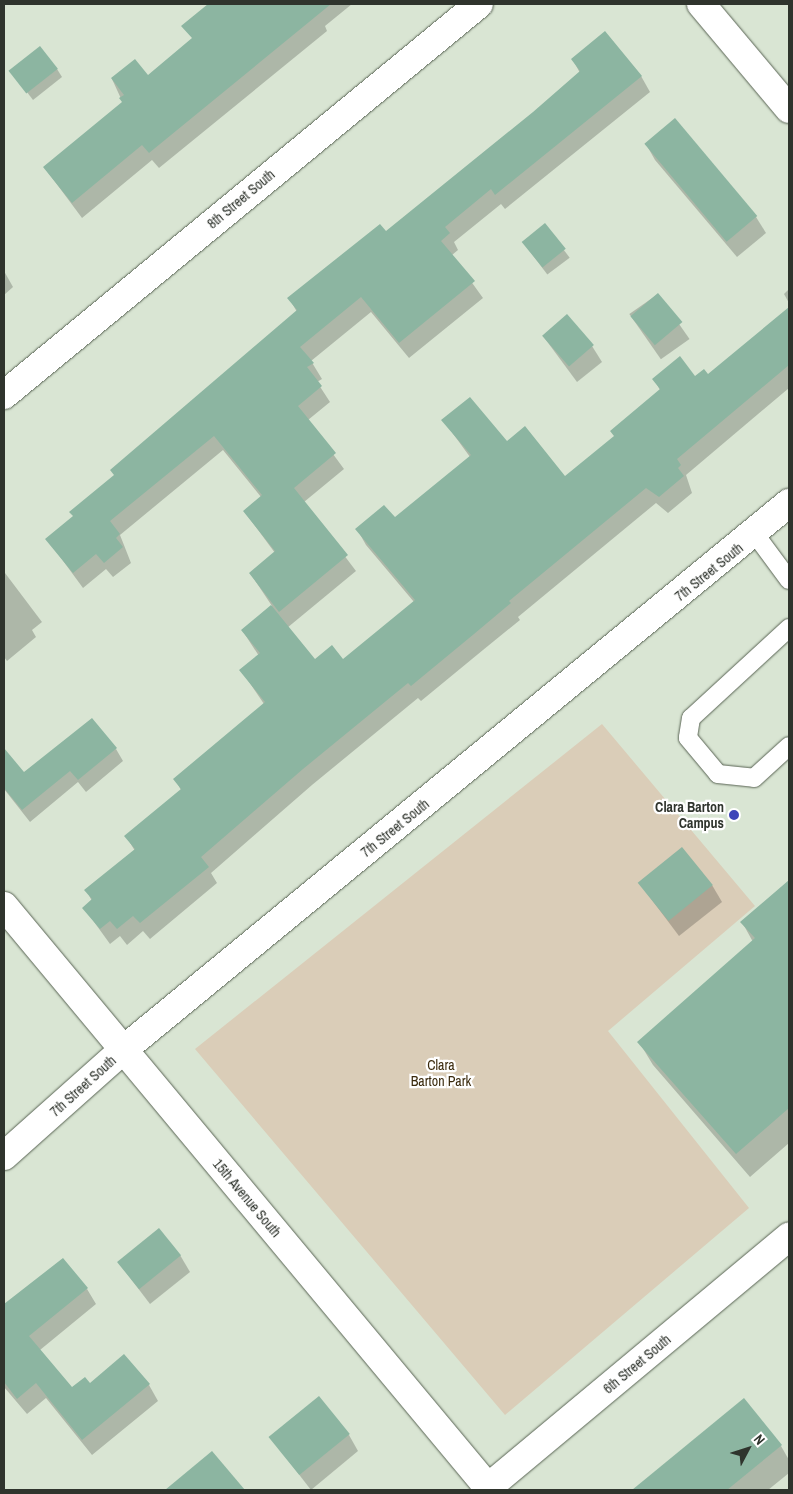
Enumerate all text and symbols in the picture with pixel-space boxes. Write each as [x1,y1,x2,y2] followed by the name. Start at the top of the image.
[204,166,278,232] street label: 8th Street South
[671,539,747,605] street label: 7th Street South
[357,795,433,861] street label: 7th Street South
[655,799,724,832] place label: Clara Barton Campus
[728,809,740,821] marker: Clara Barton Campus
[47,1052,119,1120] street label: 7th Street South
[411,1057,471,1090] park label: Clara Barton Park
[209,1155,285,1241] street label: 15th Avenue South
[600,1331,674,1397] street label: 6th Street South
[723,1424,773,1474] north arrow
[750,1430,769,1448] text: N

